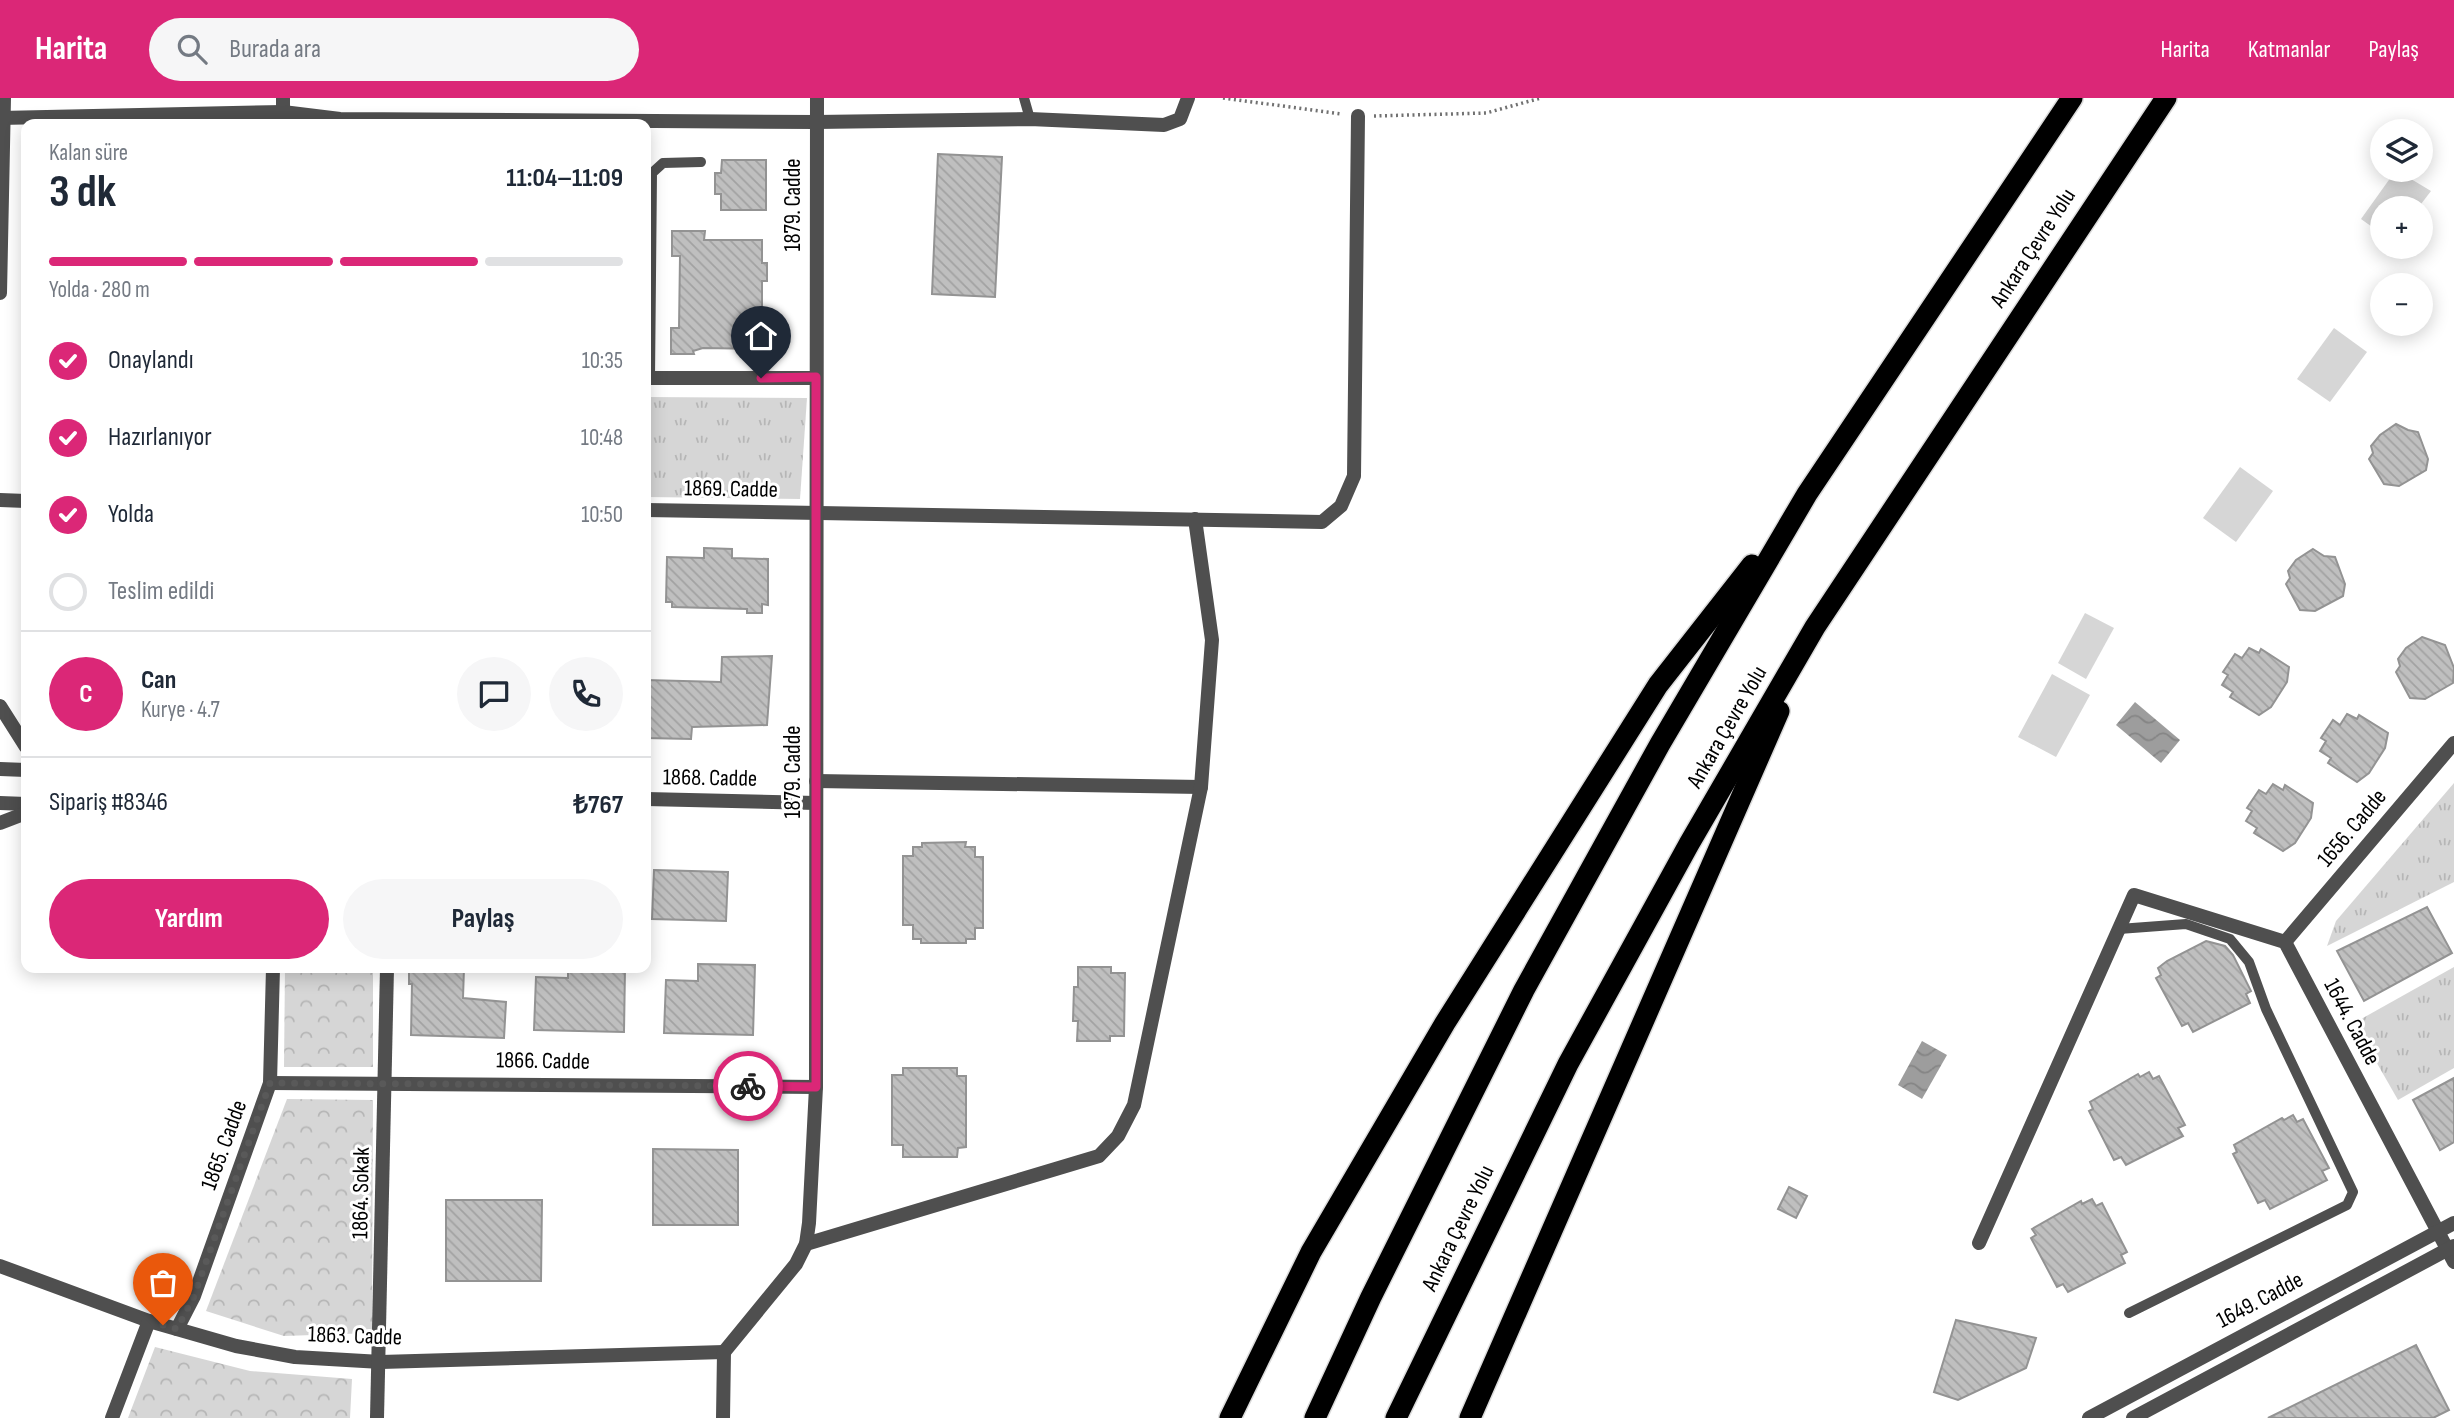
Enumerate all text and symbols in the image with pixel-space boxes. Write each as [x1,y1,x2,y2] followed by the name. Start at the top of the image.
[149,18,639,81] search box
[35,29,107,69] text: Harita
[173,30,211,68] icon: search
[229,34,321,65] text: Burada ara
[2160,35,2210,64] text: Harita
[2248,35,2331,64] text: Katmanlar
[2369,35,2419,64] text: Paylaş
[2370,119,2433,336] map controls
[2370,119,2433,182] button: layers
[49,139,128,167] text: Kalan süre
[779,159,807,251] street label: 1879. Cadde
[506,163,623,194] text: 11:04–11:09
[49,165,116,220] text: 3 dk
[1984,183,2082,314] street label: Ankara Çevre Yolu
[2370,196,2433,259] button: +
[2370,273,2433,336] button: −
[49,276,150,304] text: Yolda · 280 m
[731,306,791,378] pin
[742,317,780,355] icon: home
[49,342,87,380] icon: check
[108,345,193,376] text: Onaylandı
[582,347,623,375] text: 10:35
[49,419,87,457] icon: check
[108,422,212,453] text: Hazırlanıyor
[581,424,623,452] text: 10:48
[684,474,778,504] street label: 1869. Cadde
[49,496,87,534] icon: check
[108,499,154,530] text: Yolda
[581,501,623,529] text: 10:50
[108,576,214,607] text: Teslim edildi
[457,657,531,731] button: chat
[549,657,623,731] button: phone
[1680,661,1773,794] street label: Ankara Çevre Yolu
[141,665,176,696] text: Can
[79,679,93,710] text: C
[141,696,220,724] text: Kurye · 4.7
[779,726,807,818] street label: 1879. Cadde
[663,763,757,793] street label: 1868. Cadde
[2311,783,2393,873] street label: 1656. Cadde
[49,787,168,818] text: Sipariş #8346
[573,790,623,821] text: ₺767
[49,879,329,959] button: Yardım
[343,879,623,959] button: Paylaş
[2318,974,2386,1070] street label: 1644. Cadde
[496,1046,590,1076] street label: 1866. Cadde
[713,1051,783,1121] courier
[729,1067,767,1105] icon: bike
[195,1096,253,1194] street label: 1865. Cadde
[346,1147,376,1239] street label: 1864. Sokak
[1415,1161,1500,1296] street label: Ankara Çevre Yolu
[133,1253,193,1325] pin
[144,1264,182,1302] icon: bag
[2212,1266,2308,1334] street label: 1649. Cadde
[308,1320,402,1352] street label: 1863. Cadde

